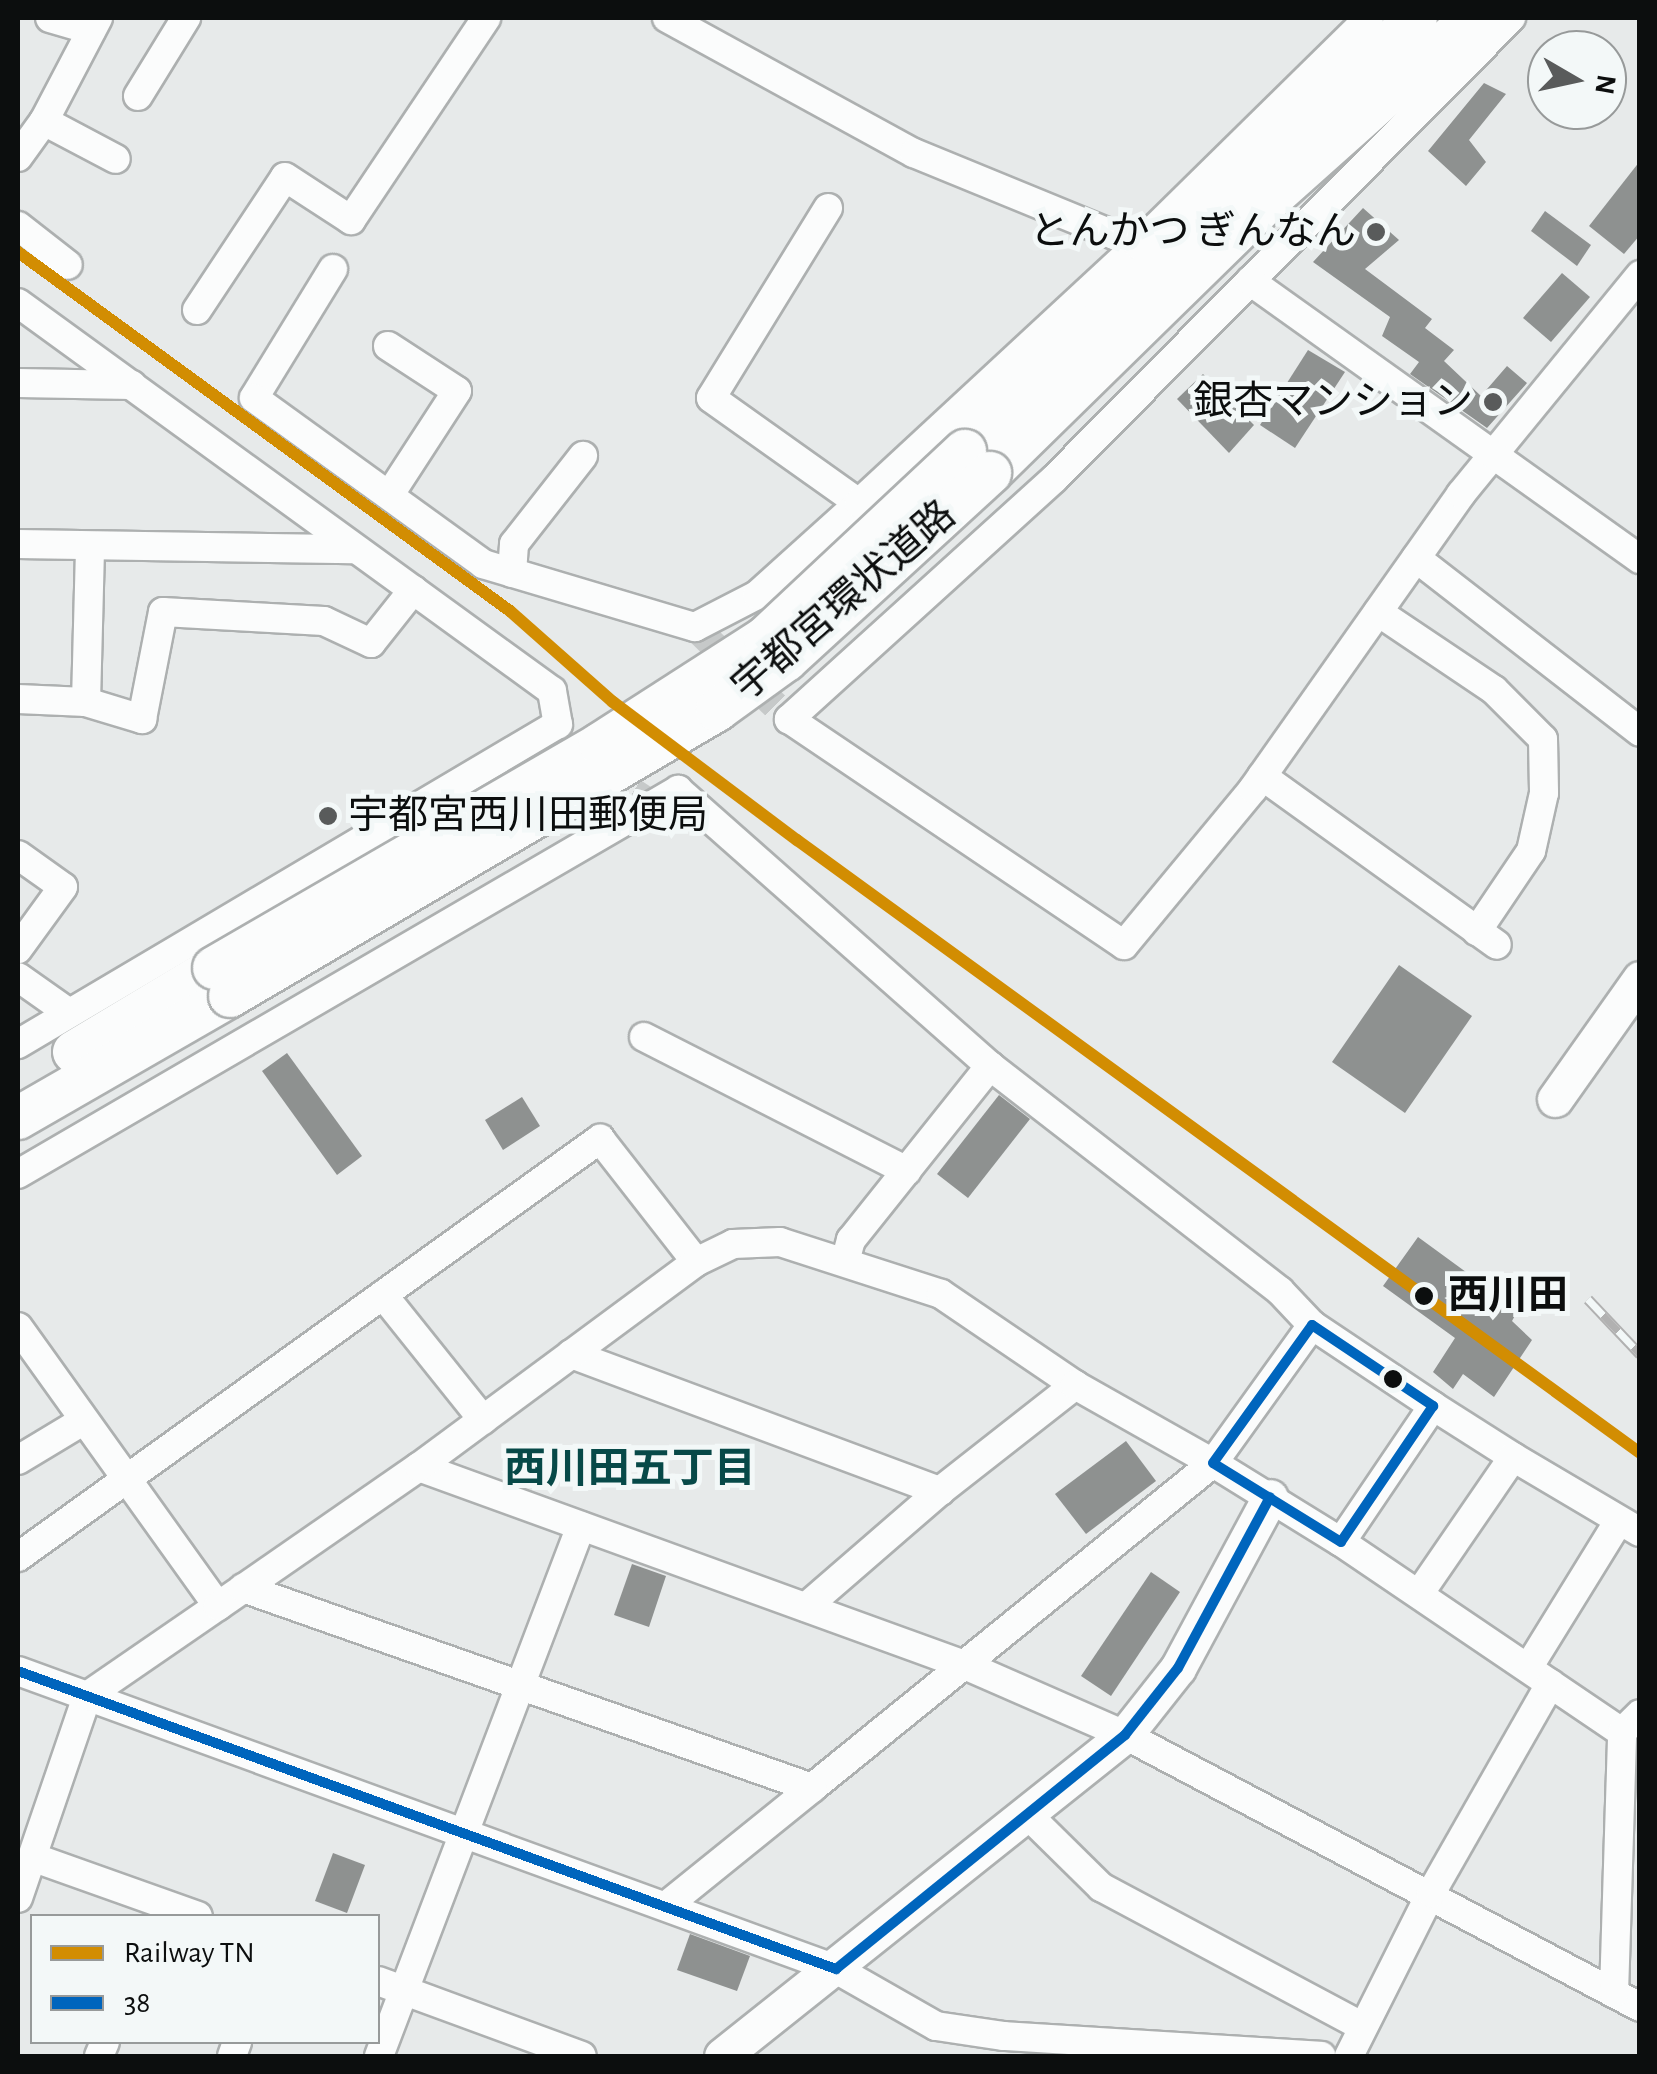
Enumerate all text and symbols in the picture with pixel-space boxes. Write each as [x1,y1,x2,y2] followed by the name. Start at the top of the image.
[1527,30,1627,130] north arrow
[1589,73,1620,96] text: N
[1029,208,1356,256] place label: とんかつ ぎんなん
[1365,221,1387,243] marker: とんかつ ぎんなん
[1193,378,1473,426] place label: 銀杏マンション
[1482,391,1504,413] marker: 銀杏マンション
[723,491,965,711] street label: 宇都宮環状道路
[348,792,708,840] place label: 宇都宮西川田郵便局
[317,805,339,827] marker: 宇都宮西川田郵便局
[1448,1272,1568,1320] place label: 西川田
[1409,1281,1439,1311] marker: 西川田
[1383,1369,1403,1389] unlabelled marker
[504,1444,756,1494] district label: 西川田五丁目
[30,1914,380,2044] legend
[124,1938,255,1968] text: Railway TN
[124,1988,151,2018] text: 38

